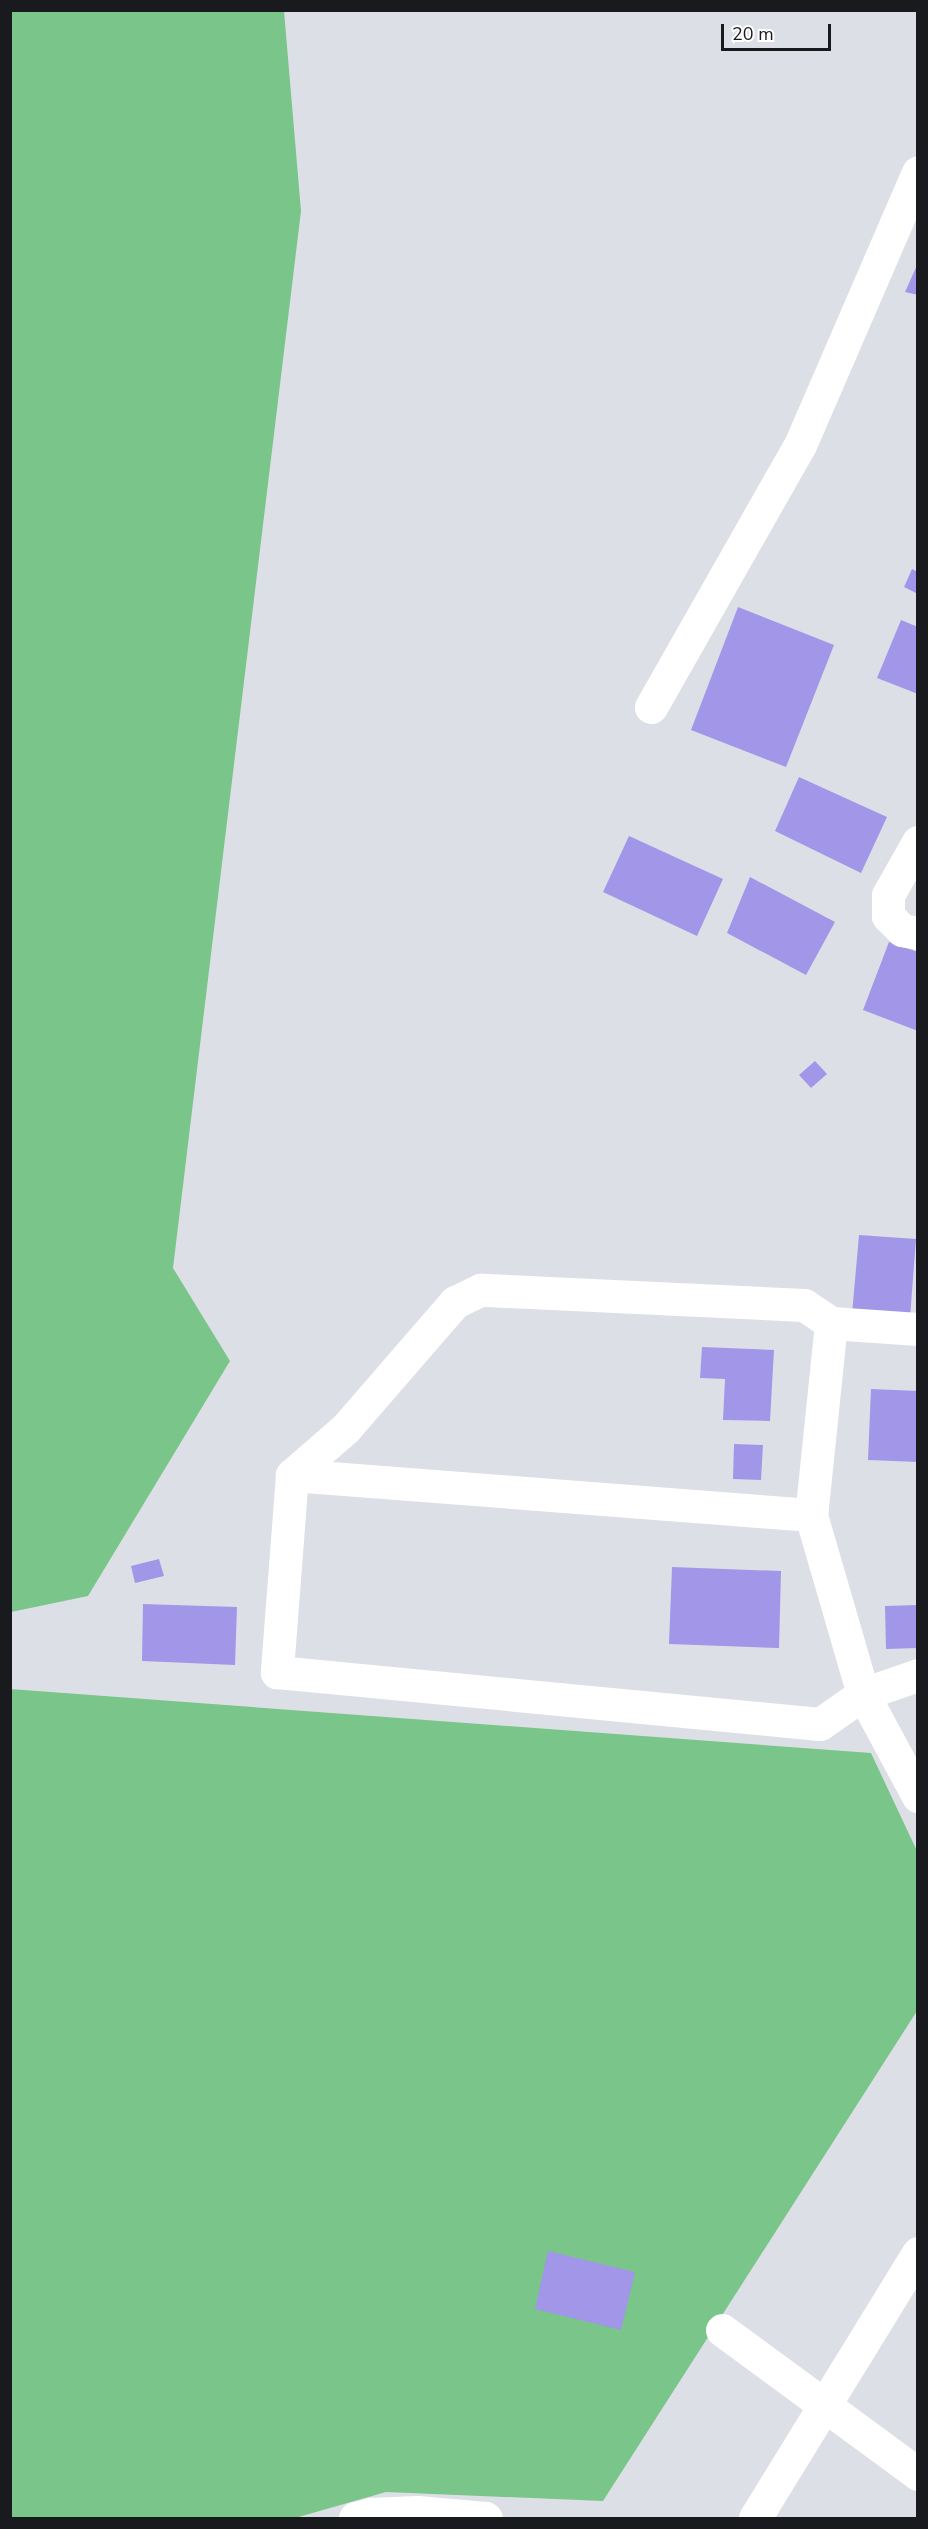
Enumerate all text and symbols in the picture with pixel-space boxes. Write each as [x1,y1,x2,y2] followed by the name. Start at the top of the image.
[724,12,834,50] scale bar
[732,22,774,46] text: 20 m

